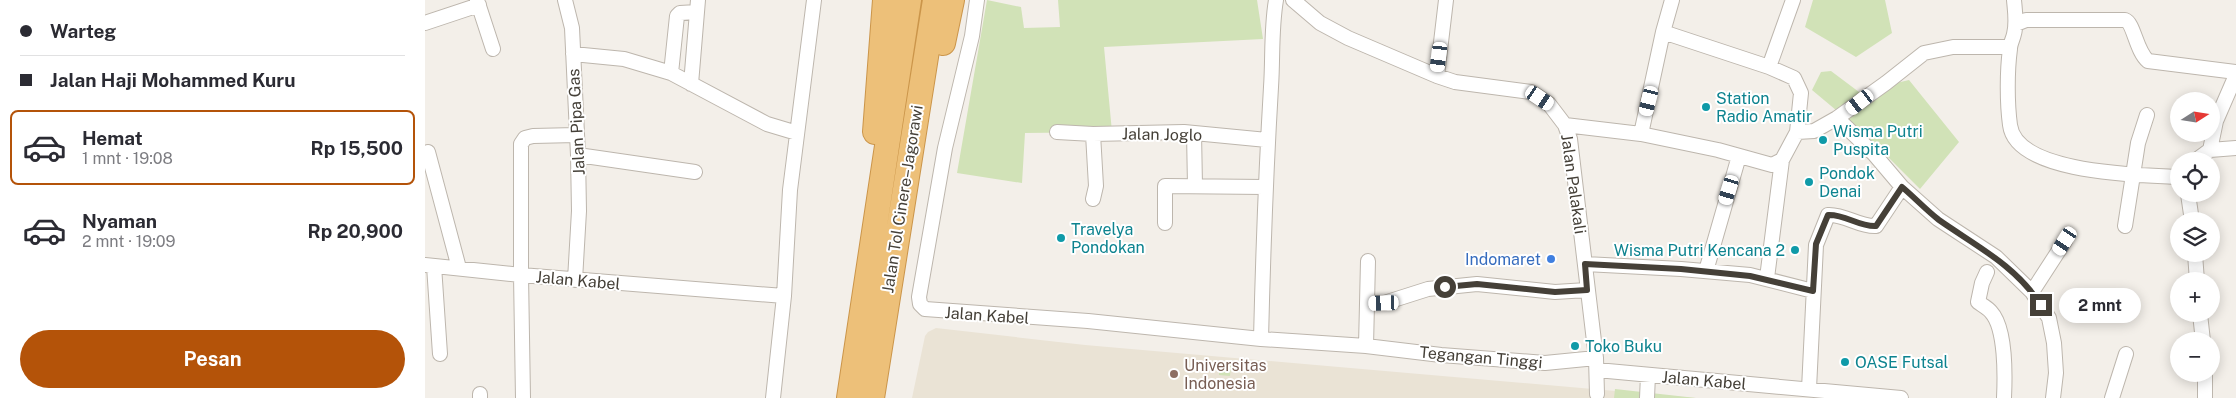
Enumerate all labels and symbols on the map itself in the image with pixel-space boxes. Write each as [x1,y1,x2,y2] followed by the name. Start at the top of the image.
[1429,41,1448,73] car
[564,68,589,176] street label: Jalan Pipa Gas
[1523,83,1556,113] car
[1638,85,1659,117] car
[1843,87,1876,117] car
[1716,89,1812,126] place label: Station Radio Amatir
[2170,92,2220,142] north arrow
[1700,101,1712,113] marker: Station Radio Amatir
[878,104,927,294] street label: Jalan Tol Cinere–Jagorawi
[1833,122,1923,159] place label: Wisma Putri Puspita
[1122,124,1202,145] street label: Jalan Joglo
[1557,133,1590,235] street label: Jalan Palakali
[1817,134,1829,146] marker: Wisma Putri Puspita
[1819,164,1875,201] place label: Pondok Denai
[1717,173,1740,207] car
[1803,176,1815,188] marker: Pondok Denai
[1071,220,1145,257] place label: Travelya Pondokan
[2050,224,2079,258] car
[1055,232,1067,244] marker: Travelya Pondokan
[1614,241,1785,260] place label: Wisma Putri Kencana 2
[1789,244,1801,256] marker: Wisma Putri Kencana 2
[1465,250,1541,269] place label: Indomaret
[1545,253,1557,265] marker: Indomaret
[535,267,621,294] street label: Jalan Kabel
[1434,276,1456,298] route start
[2059,288,2141,322] callout: 2 mnt
[2030,294,2052,316] route end
[1368,295,1399,311] car
[944,303,1030,328] street label: Jalan Kabel
[1585,337,1662,356] place label: Toko Buku
[1569,340,1581,352] marker: Toko Buku
[1419,343,1543,372] street label: Tegangan Tinggi
[1855,353,1949,372] place label: OASE Futsal
[1184,356,1267,393] place label: Universitas Indonesia
[1839,356,1851,368] marker: OASE Futsal
[1661,367,1747,394] street label: Jalan Kabel
[1168,368,1180,380] marker: Universitas Indonesia

